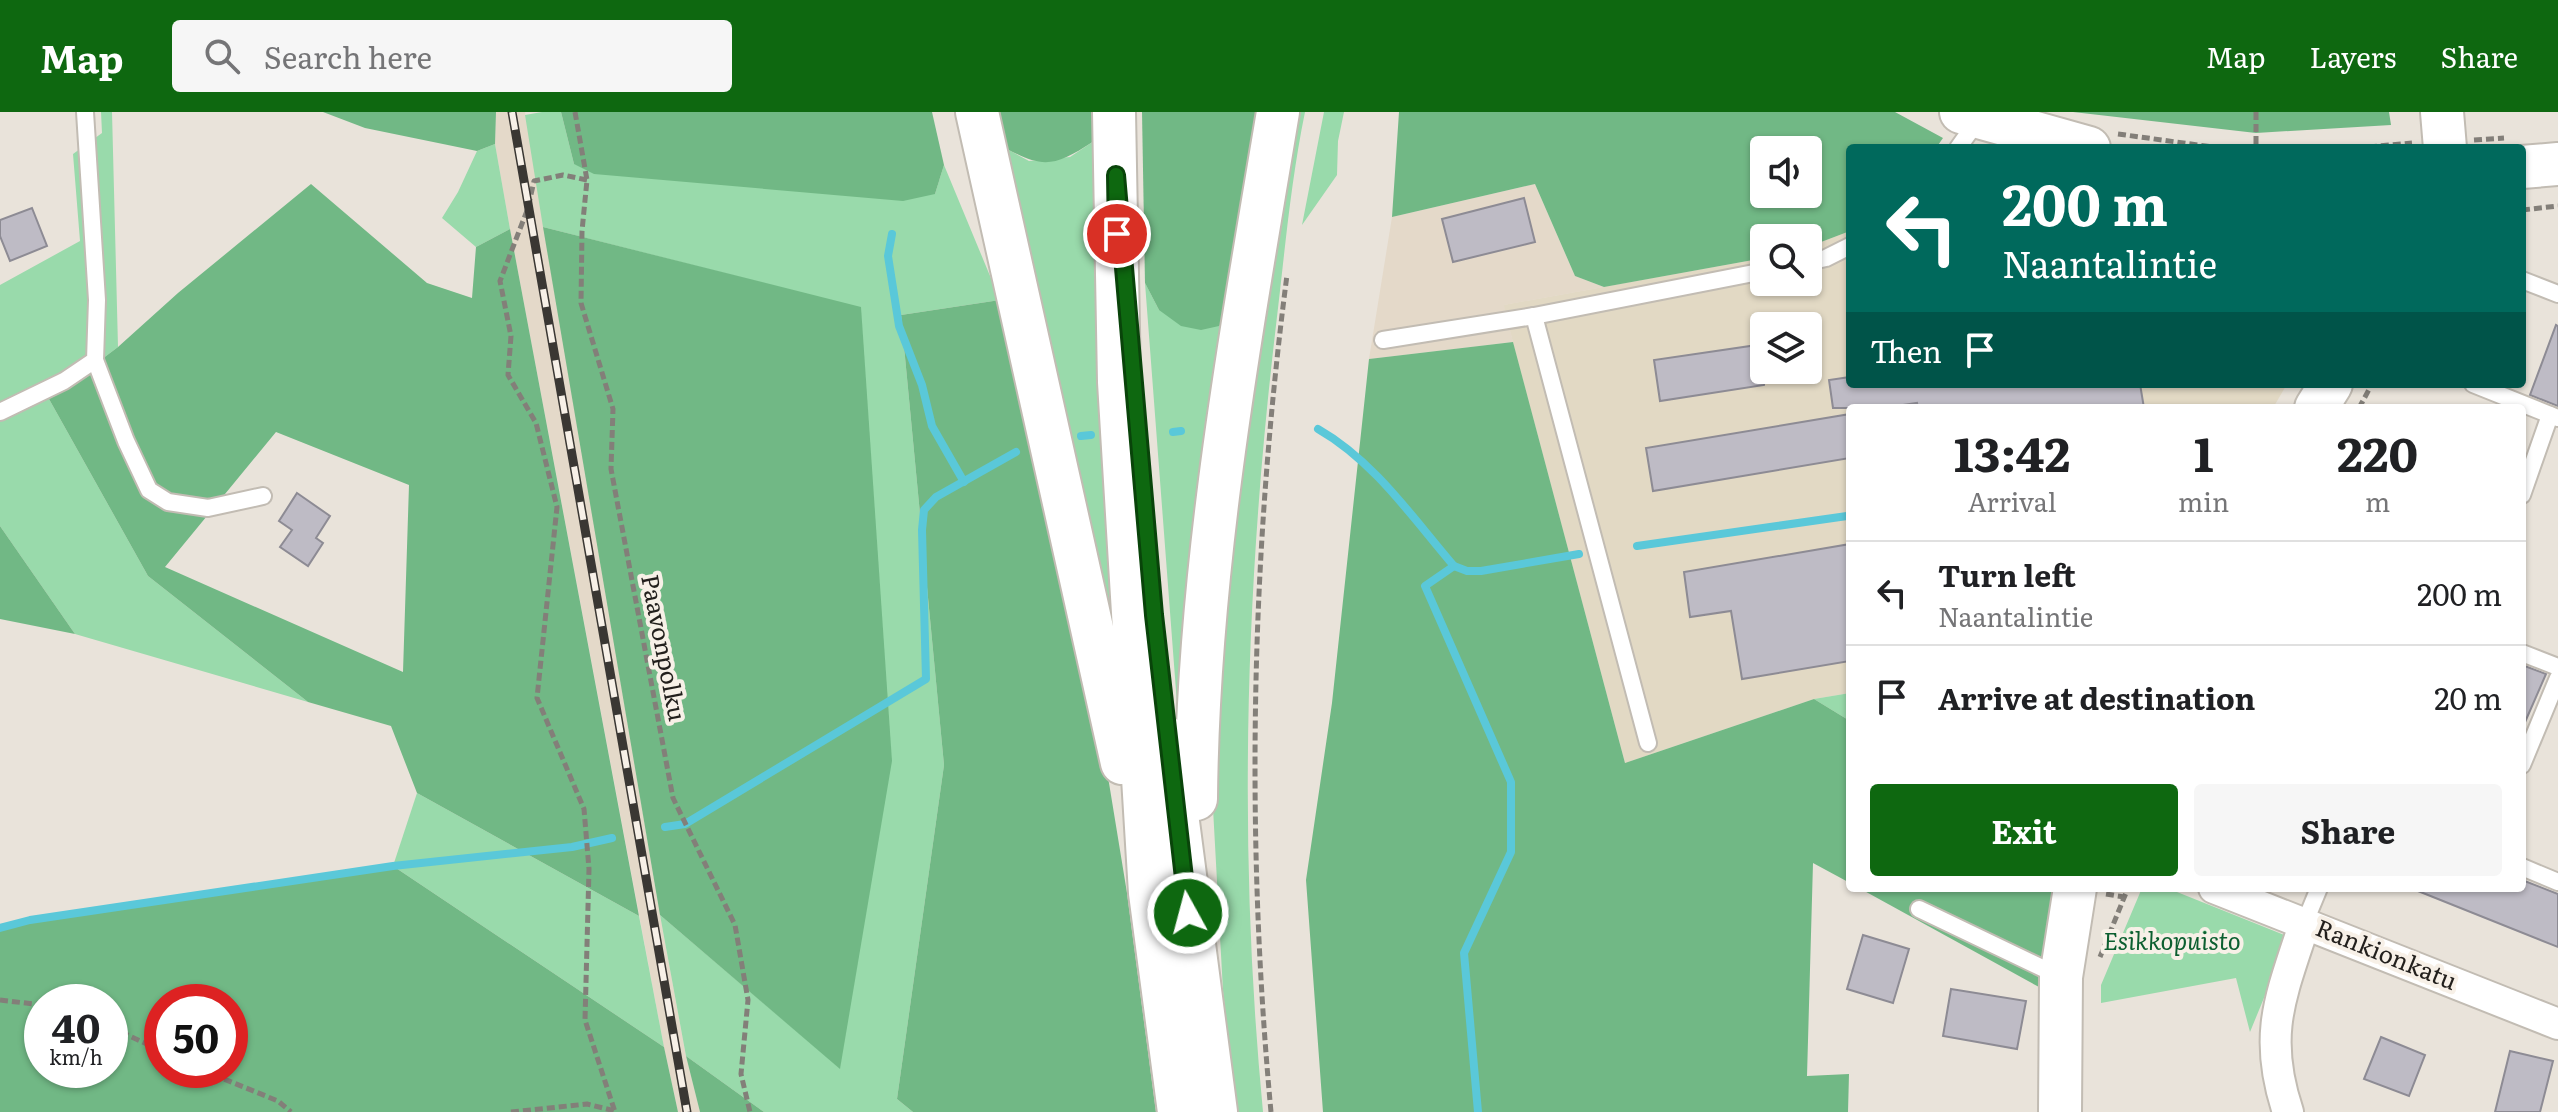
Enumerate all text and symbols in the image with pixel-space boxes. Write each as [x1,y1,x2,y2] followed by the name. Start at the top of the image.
[172,20,732,92] search box
[40,28,124,85] text: Map
[200,34,244,78] icon: search
[264,34,432,78] text: Search here
[2206,35,2265,77] text: Map
[2309,35,2396,77] text: Layers
[2440,35,2518,77] text: Share
[1750,136,1822,384] map controls
[1750,136,1822,208] button: sound
[2002,160,2168,243] text: 200 m
[1870,176,1974,280] icon: left
[1083,200,1151,268] pin
[1095,212,1139,256] icon: arrive
[1750,224,1822,296] button: search
[2002,236,2217,289] text: Naantalintie
[1750,312,1822,384] button: layers
[1870,328,1942,372] text: Then
[1958,328,2002,372] icon: arrive
[1954,416,2070,487] text: 13:42
[2194,416,2214,487] text: 1
[2337,416,2418,487] text: 220
[1968,481,2056,520] text: Arrival
[2178,481,2229,520] text: min
[2365,481,2390,520] text: m
[1938,552,2076,596] text: Turn left
[634,571,697,724] street label: Paavonpolku
[1870,571,1914,615] icon: left
[2417,571,2502,615] text: 200 m
[1938,596,2093,635] text: Naantalintie
[1870,675,1914,719] icon: arrive
[1938,675,2255,719] text: Arrive at destination
[2434,675,2502,719] text: 20 m
[1870,784,2178,876] button: Exit
[2194,784,2502,876] button: Share
[1146,871,1230,955] position arrow
[2311,908,2463,997] street label: Rankionkatu
[2103,922,2241,957] park label: Esikkopuisto
[144,984,248,1088] speed limit sign: 50
[52,996,100,1055] text: 40
[49,1041,103,1071] text: km/h

